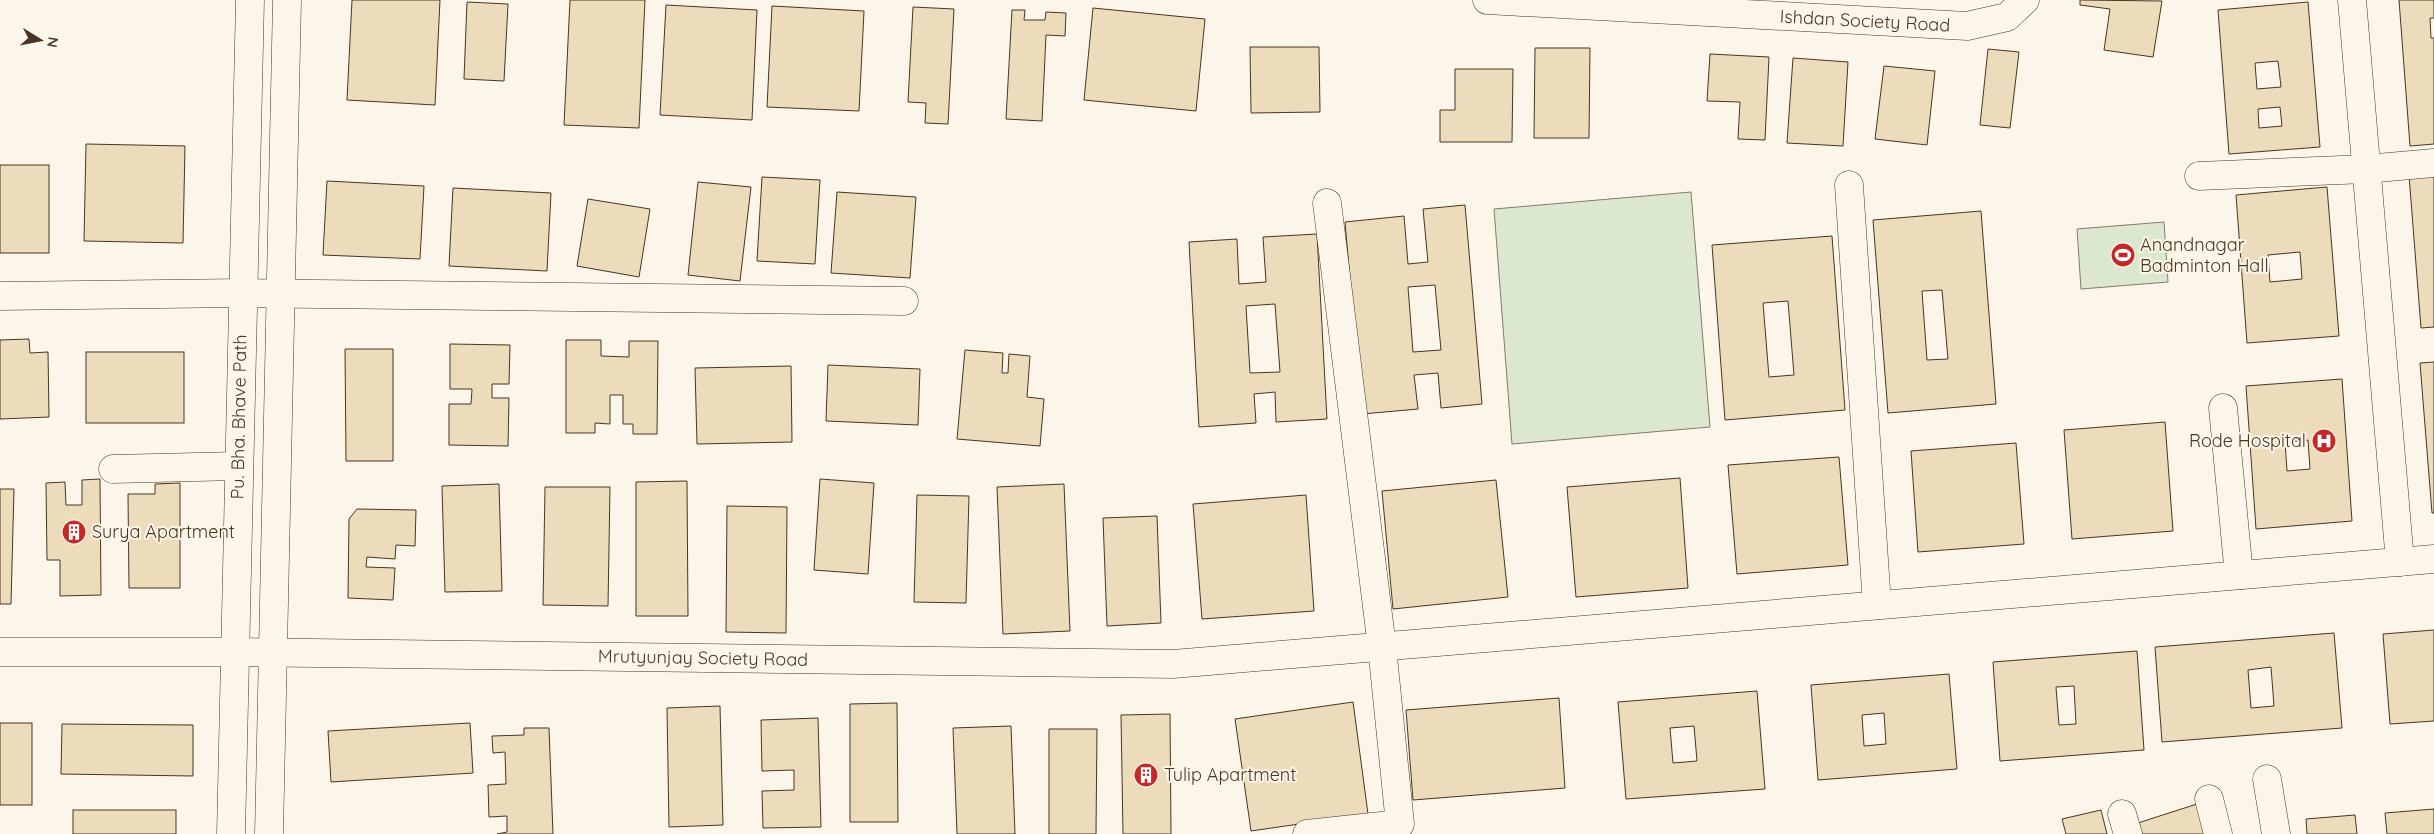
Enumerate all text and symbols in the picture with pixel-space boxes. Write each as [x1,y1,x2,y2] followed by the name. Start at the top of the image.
[1779,5,1951,36] street label: Ishdan Society Road
[15,15,65,65] north arrow
[43,36,63,49] text: N
[2140,233,2269,277] place label: Anandnagar Badminton Hall
[2110,242,2136,268] sports icon: Anandnagar Badminton Hall
[226,334,251,500] street label: Pu. Bha. Bhave Path
[2311,428,2337,454] hospital icon: Rode Hospital
[2189,429,2306,452] place label: Rode Hospital
[61,519,87,545] building icon: Surya Apartment
[92,520,235,543] place label: Surya Apartment
[598,644,808,671] street label: Mrutyunjay Society Road
[1133,762,1159,788] building icon: Tulip Apartment
[1164,763,1296,786] place label: Tulip Apartment

